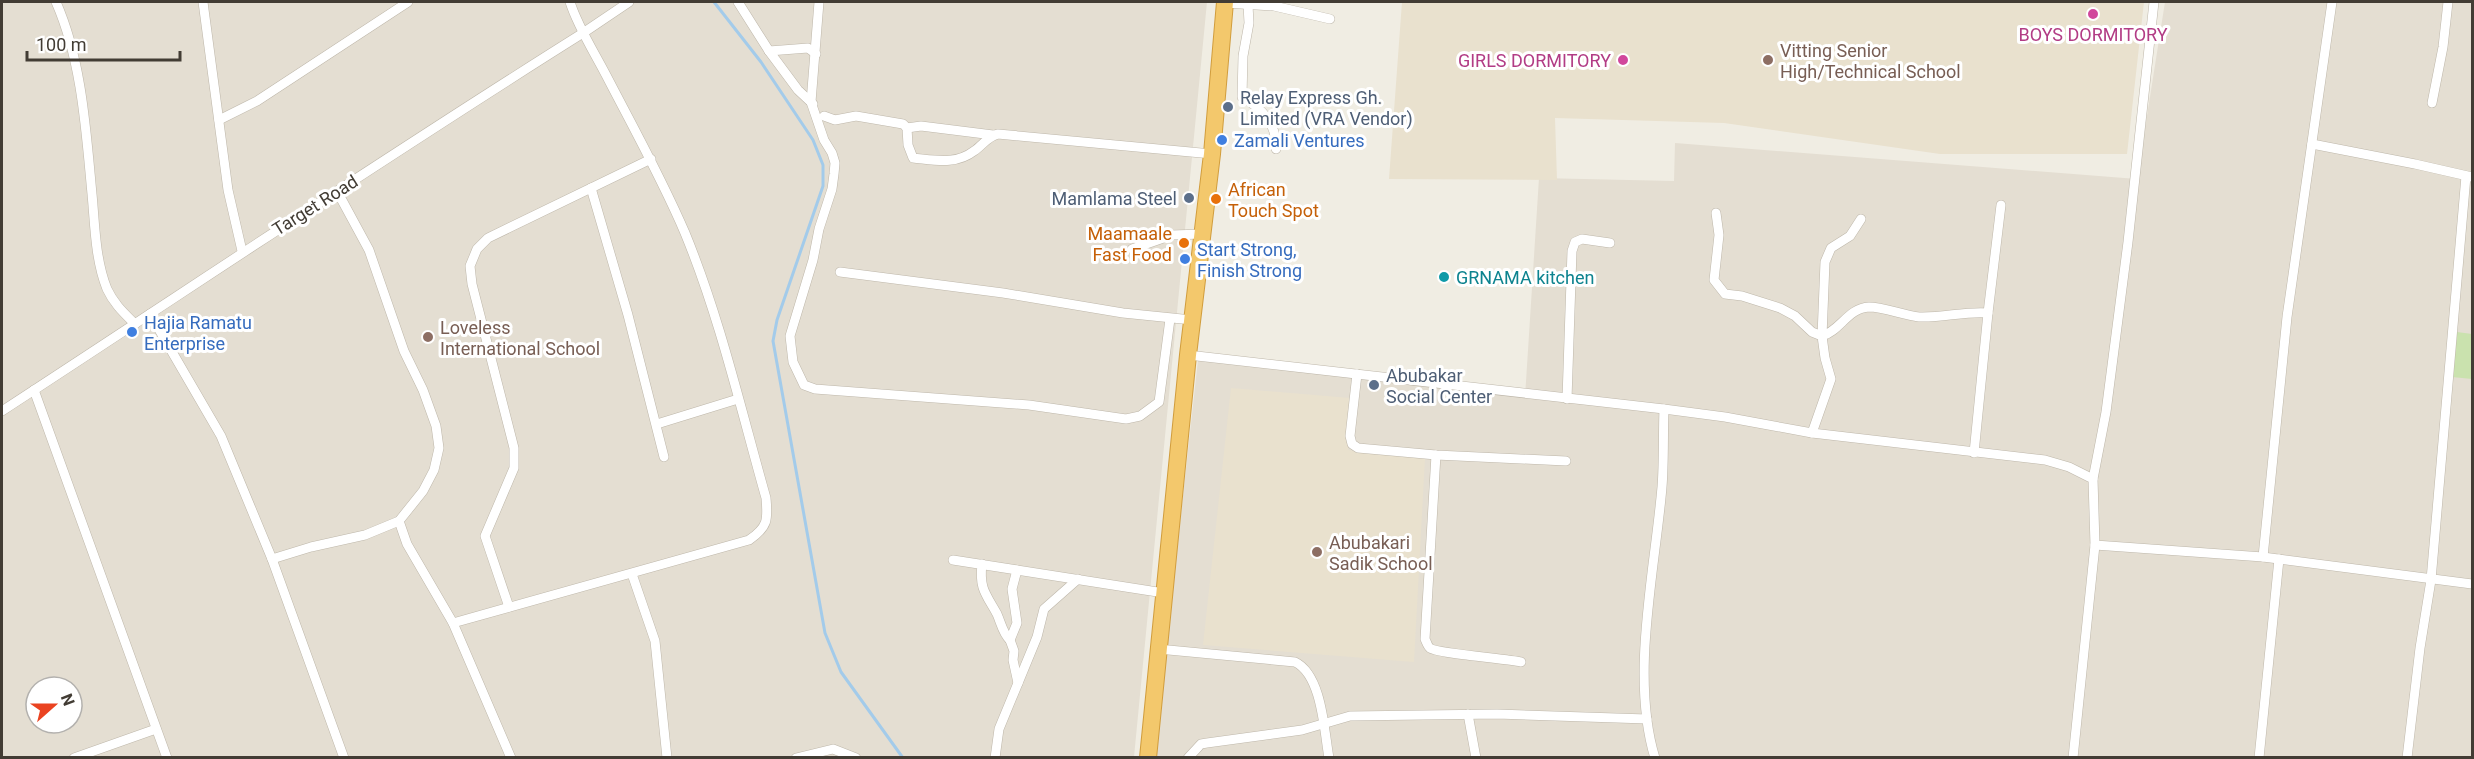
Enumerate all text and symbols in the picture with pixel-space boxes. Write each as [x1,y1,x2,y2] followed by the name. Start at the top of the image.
[2086,7,2100,21] marker: BOYS DORMITORY
[27,24,180,62] scale bar
[2018,24,2168,45] place label: BOYS DORMITORY
[36,34,87,55] text: 100 m
[1780,40,1961,82] place label: Vitting Senior High/Technical School
[1458,50,1611,71] place label: GIRLS DORMITORY
[1616,53,1630,67] marker: GIRLS DORMITORY
[1761,53,1775,67] marker: Vitting Senior High/Technical School
[1240,87,1413,130] place label: Relay Express Gh. Limited (VRA Vendor)
[1221,100,1235,114] marker: Relay Express Gh. Limited (VRA Vendor)
[1234,130,1365,151] place label: Zamali Ventures
[1215,133,1229,147] marker: Zamali Ventures
[268,170,362,240] street label: Target Road
[1228,179,1319,221] place label: African Touch Spot
[1051,188,1177,209] place label: Mamlama Steel
[1182,191,1196,205] marker: Mamlama Steel
[1209,192,1223,206] marker: African Touch Spot
[1087,223,1172,265] place label: Maamaale Fast Food
[1177,236,1191,250] marker: Maamaale Fast Food
[1197,239,1302,281] place label: Start Strong, Finish Strong
[1178,252,1192,266] marker: Start Strong, Finish Strong
[1456,267,1594,288] place label: GRNAMA kitchen
[1437,270,1451,284] marker: GRNAMA kitchen
[144,312,252,354] place label: Hajia Ramatu Enterprise
[440,317,600,359] place label: Loveless International School
[125,325,139,339] marker: Hajia Ramatu Enterprise
[421,330,435,344] marker: Loveless International School
[1386,365,1492,407] place label: Abubakar Social Center
[1367,378,1381,392] marker: Abubakar Social Center
[1329,532,1433,574] place label: Abubakari Sadik School
[1310,545,1324,559] marker: Abubakari Sadik School
[24,675,84,735] north arrow
[57,691,78,708] text: N

